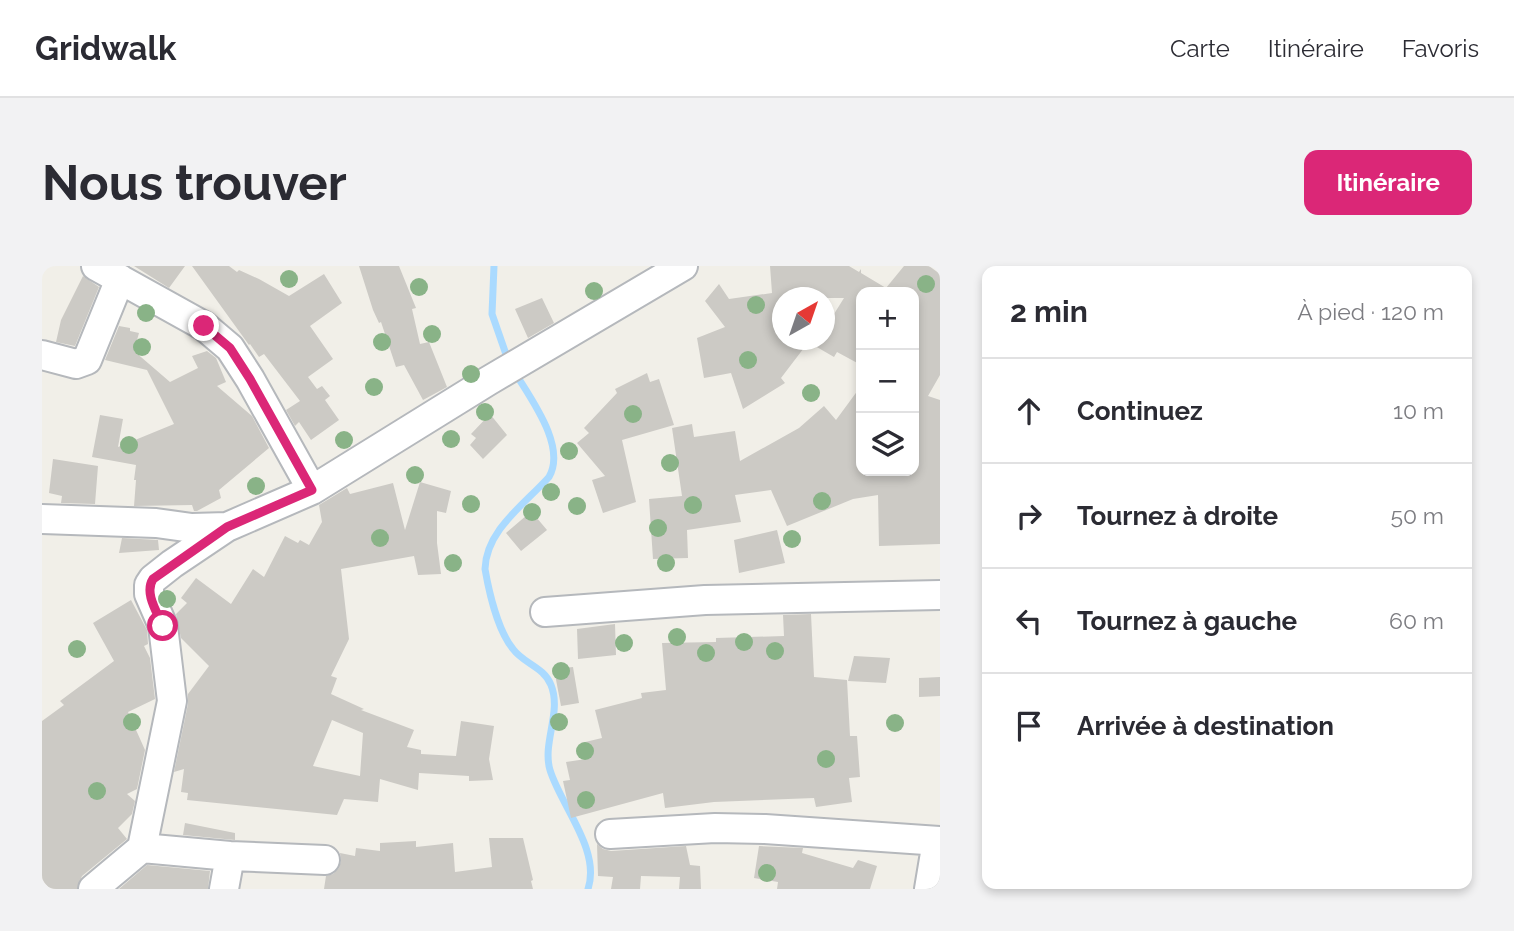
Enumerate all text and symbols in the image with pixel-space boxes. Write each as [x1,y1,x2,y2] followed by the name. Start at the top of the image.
[35,29,176,68] text: Gridwalk
[1170,34,1230,63] text: Carte
[1268,34,1364,63] text: Itinéraire
[1402,34,1479,63] text: Favoris
[1304,150,1472,215] button: Itinéraire
[42,154,347,211] text: Nous trouver
[772,287,835,350] north arrow
[856,287,919,476] map controls
[856,287,919,350] button: +
[1010,294,1088,329] text: 2 min
[1297,298,1444,325] text: À pied · 120 m
[188,310,219,341] route end
[856,350,919,413] button: −
[1010,392,1048,430] icon: ahead
[1077,396,1203,426] text: Continuez
[1393,397,1444,424] text: 10 m
[856,413,919,476] button: layers
[1010,497,1048,535] icon: right
[1077,501,1278,531] text: Tournez à droite
[1390,502,1444,529] text: 50 m
[1010,602,1048,640] icon: left
[1077,606,1297,636] text: Tournez à gauche
[1389,607,1444,634] text: 60 m
[147,610,178,641] route start
[1010,707,1048,745] icon: arrive
[1077,711,1334,741] text: Arrivée à destination

